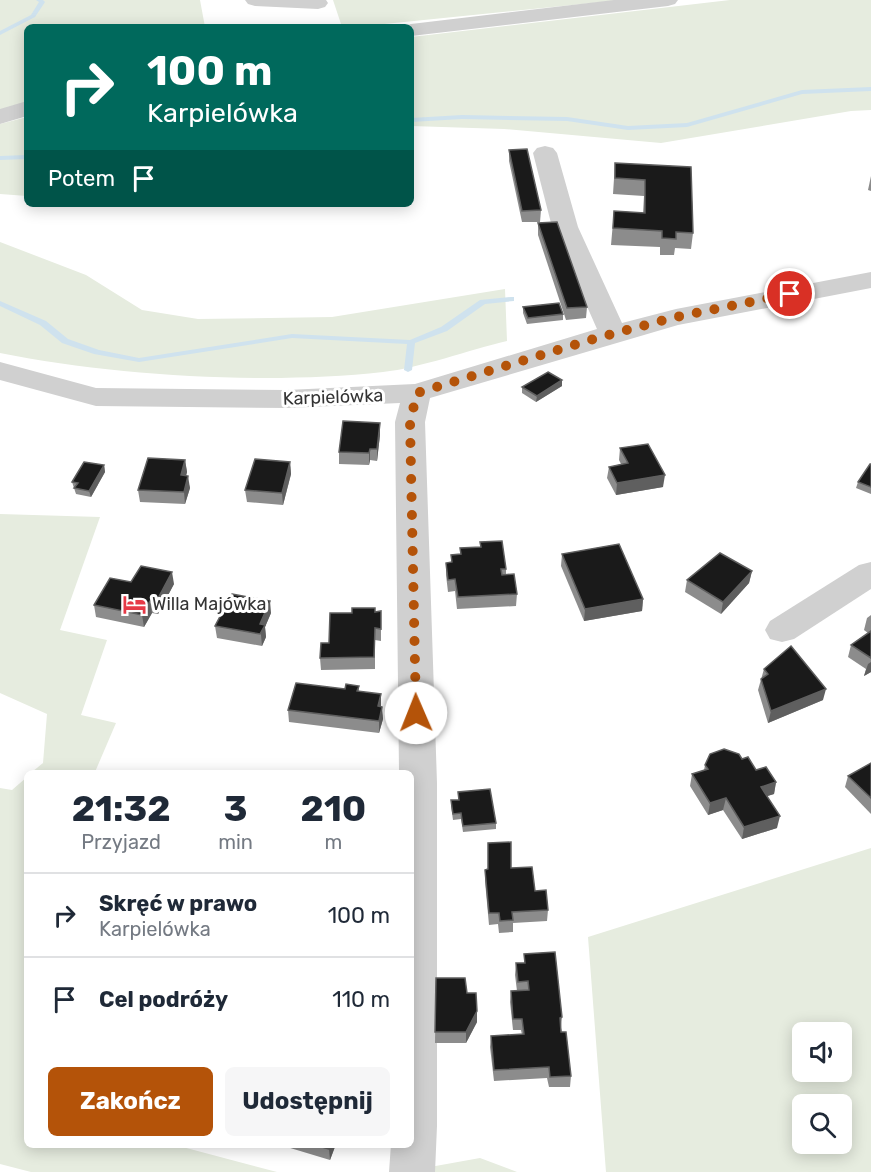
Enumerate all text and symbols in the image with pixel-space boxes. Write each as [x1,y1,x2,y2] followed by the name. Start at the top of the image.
[147,46,272,96] text: 100 m
[48,48,126,126] icon: right
[147,97,298,129] text: Karpielówka
[127,162,160,195] icon: arrive
[48,165,115,192] text: Potem
[764,268,815,319] pin
[773,277,806,310] icon: arrive
[282,384,384,410] street label: Karpielówka
[121,591,147,617] hotel icon: Willa Majówka
[152,593,266,615] place label: Willa Majówka
[384,681,448,745] position arrow
[72,787,171,830] text: 21:32
[224,787,247,830] text: 3
[301,787,366,830] text: 210
[81,830,161,854] text: Przyjazd
[218,830,253,854] text: min
[325,830,342,854] text: m
[99,890,257,917] text: Skręć w prawo
[48,899,81,932] icon: right
[328,902,390,929] text: 100 m
[99,917,211,941] text: Karpielówka
[48,983,81,1016] icon: arrive
[99,986,228,1013] text: Cel podróży
[332,986,390,1013] text: 110 m
[792,1022,852,1154] map controls
[792,1022,852,1082] button: sound
[48,1067,213,1136] button: Zakończ
[225,1067,390,1136] button: Udostępnij
[792,1094,852,1154] button: search

